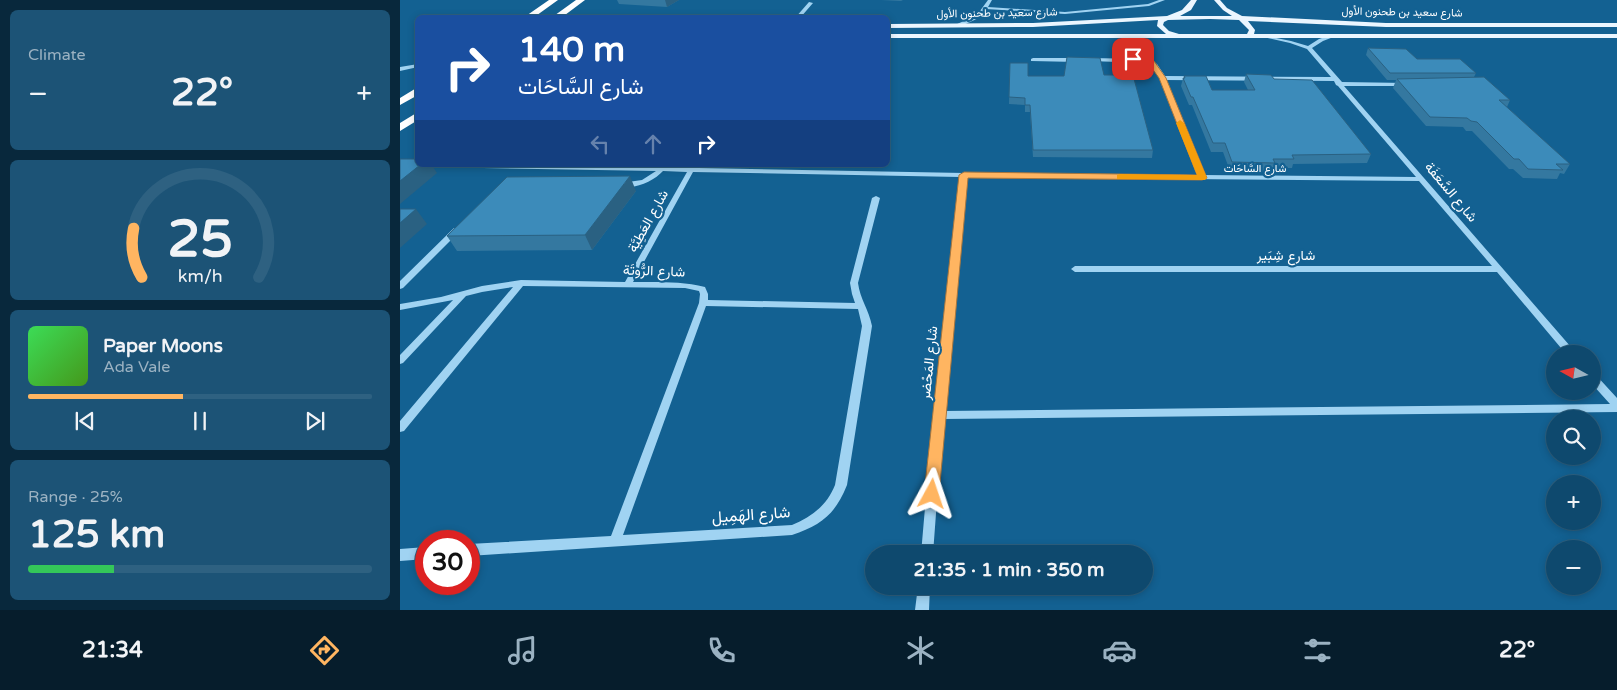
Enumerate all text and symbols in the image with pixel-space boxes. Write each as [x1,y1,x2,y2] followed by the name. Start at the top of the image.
[1341,4,1463,21] street label: شارع سعيد بن طحنون الأول
[936,5,1058,22] street label: شارع سعيد بن طحنون الأول
[518,29,625,71] text: 140 m
[435,35,500,100] icon: right
[1112,38,1154,80] pin
[28,45,86,65] text: Climate
[1119,45,1147,73] icon: arrive
[171,70,233,116] text: 22°
[518,74,643,100] text: شارع السَّاحَات
[28,77,48,111] text: −
[356,77,372,111] text: +
[586,130,614,158] icon: left
[639,130,667,158] icon: ahead
[692,130,720,158] icon: right
[1419,159,1481,227] street label: شارع السَّعَفَة
[1224,162,1287,176] street label: شارع السَّاحَات
[624,187,674,256] street label: شارع العَطِيَّة
[167,208,233,271] text: 25
[1256,247,1315,266] street label: شارع شِبَير
[622,261,685,283] street label: شارع الرُّوتَة
[178,266,222,287] text: km/h
[917,325,943,402] street label: شارع المَحْضر
[103,335,223,357] text: Paper Moons
[1546,345,1601,400] north arrow
[1546,345,1601,595] map controls
[103,357,170,377] text: Ada Vale
[71,407,99,435] icon: previous
[186,407,214,435] icon: pause
[301,407,329,435] icon: next
[1546,410,1601,465] button: search
[905,467,957,519] position arrow
[1546,475,1601,530] button: +
[28,487,123,507] text: Range · 25%
[711,502,791,529] street label: شارع الهَمِيل
[28,512,165,558] text: 125 km
[415,530,480,595] speed limit sign: 30
[1546,540,1601,595] button: −
[913,559,1105,581] text: 21:35 · 1 min · 350 m
[307,633,342,668] icon: directions
[505,633,540,668] icon: music
[704,633,739,668] icon: phone
[903,633,938,668] icon: climate
[1102,633,1137,668] icon: car
[1300,633,1335,668] icon: filters
[82,637,143,663] text: 21:34
[1499,637,1535,663] text: 22°

